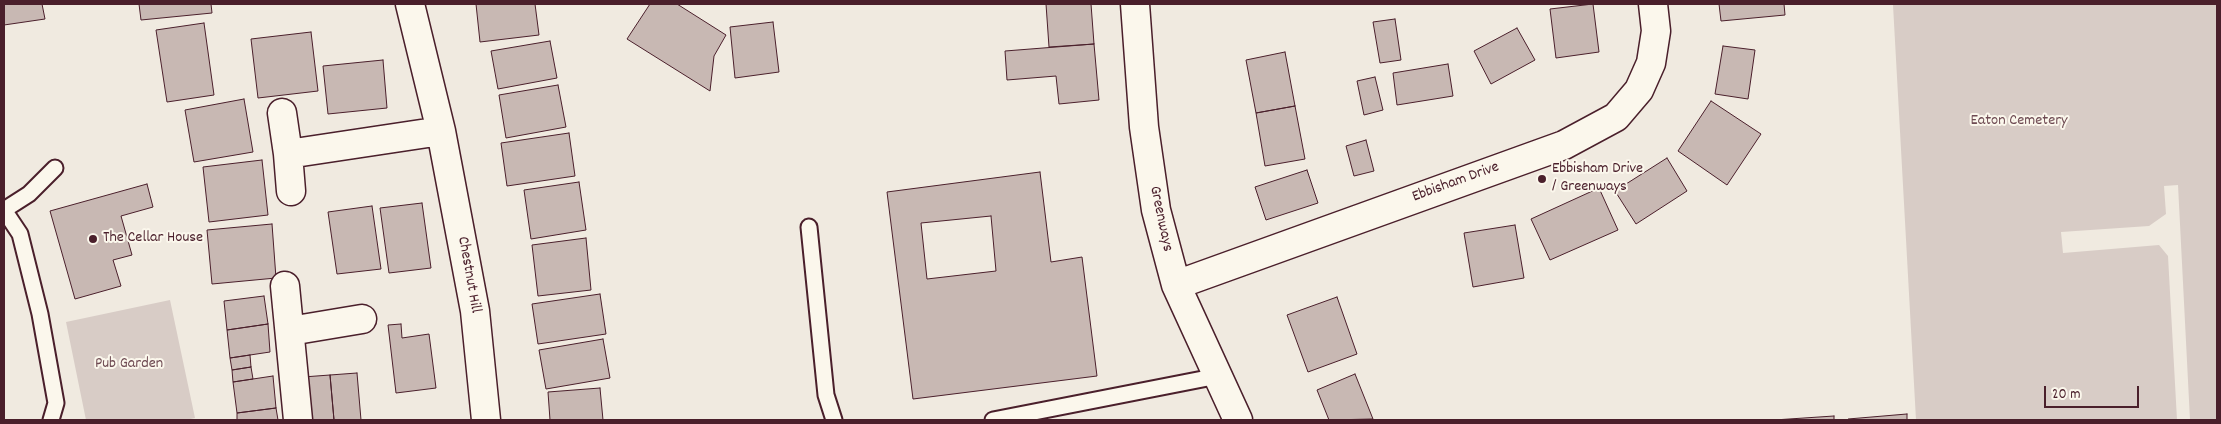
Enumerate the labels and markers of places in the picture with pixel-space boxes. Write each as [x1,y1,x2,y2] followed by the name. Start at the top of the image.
[1552,160,1643,198] place label: Ebbisham Drive / Greenways
[1536,173,1548,185] marker: Ebbisham Drive / Greenways
[103,229,203,249] place label: The Cellar House
[87,233,99,245] marker: The Cellar House

